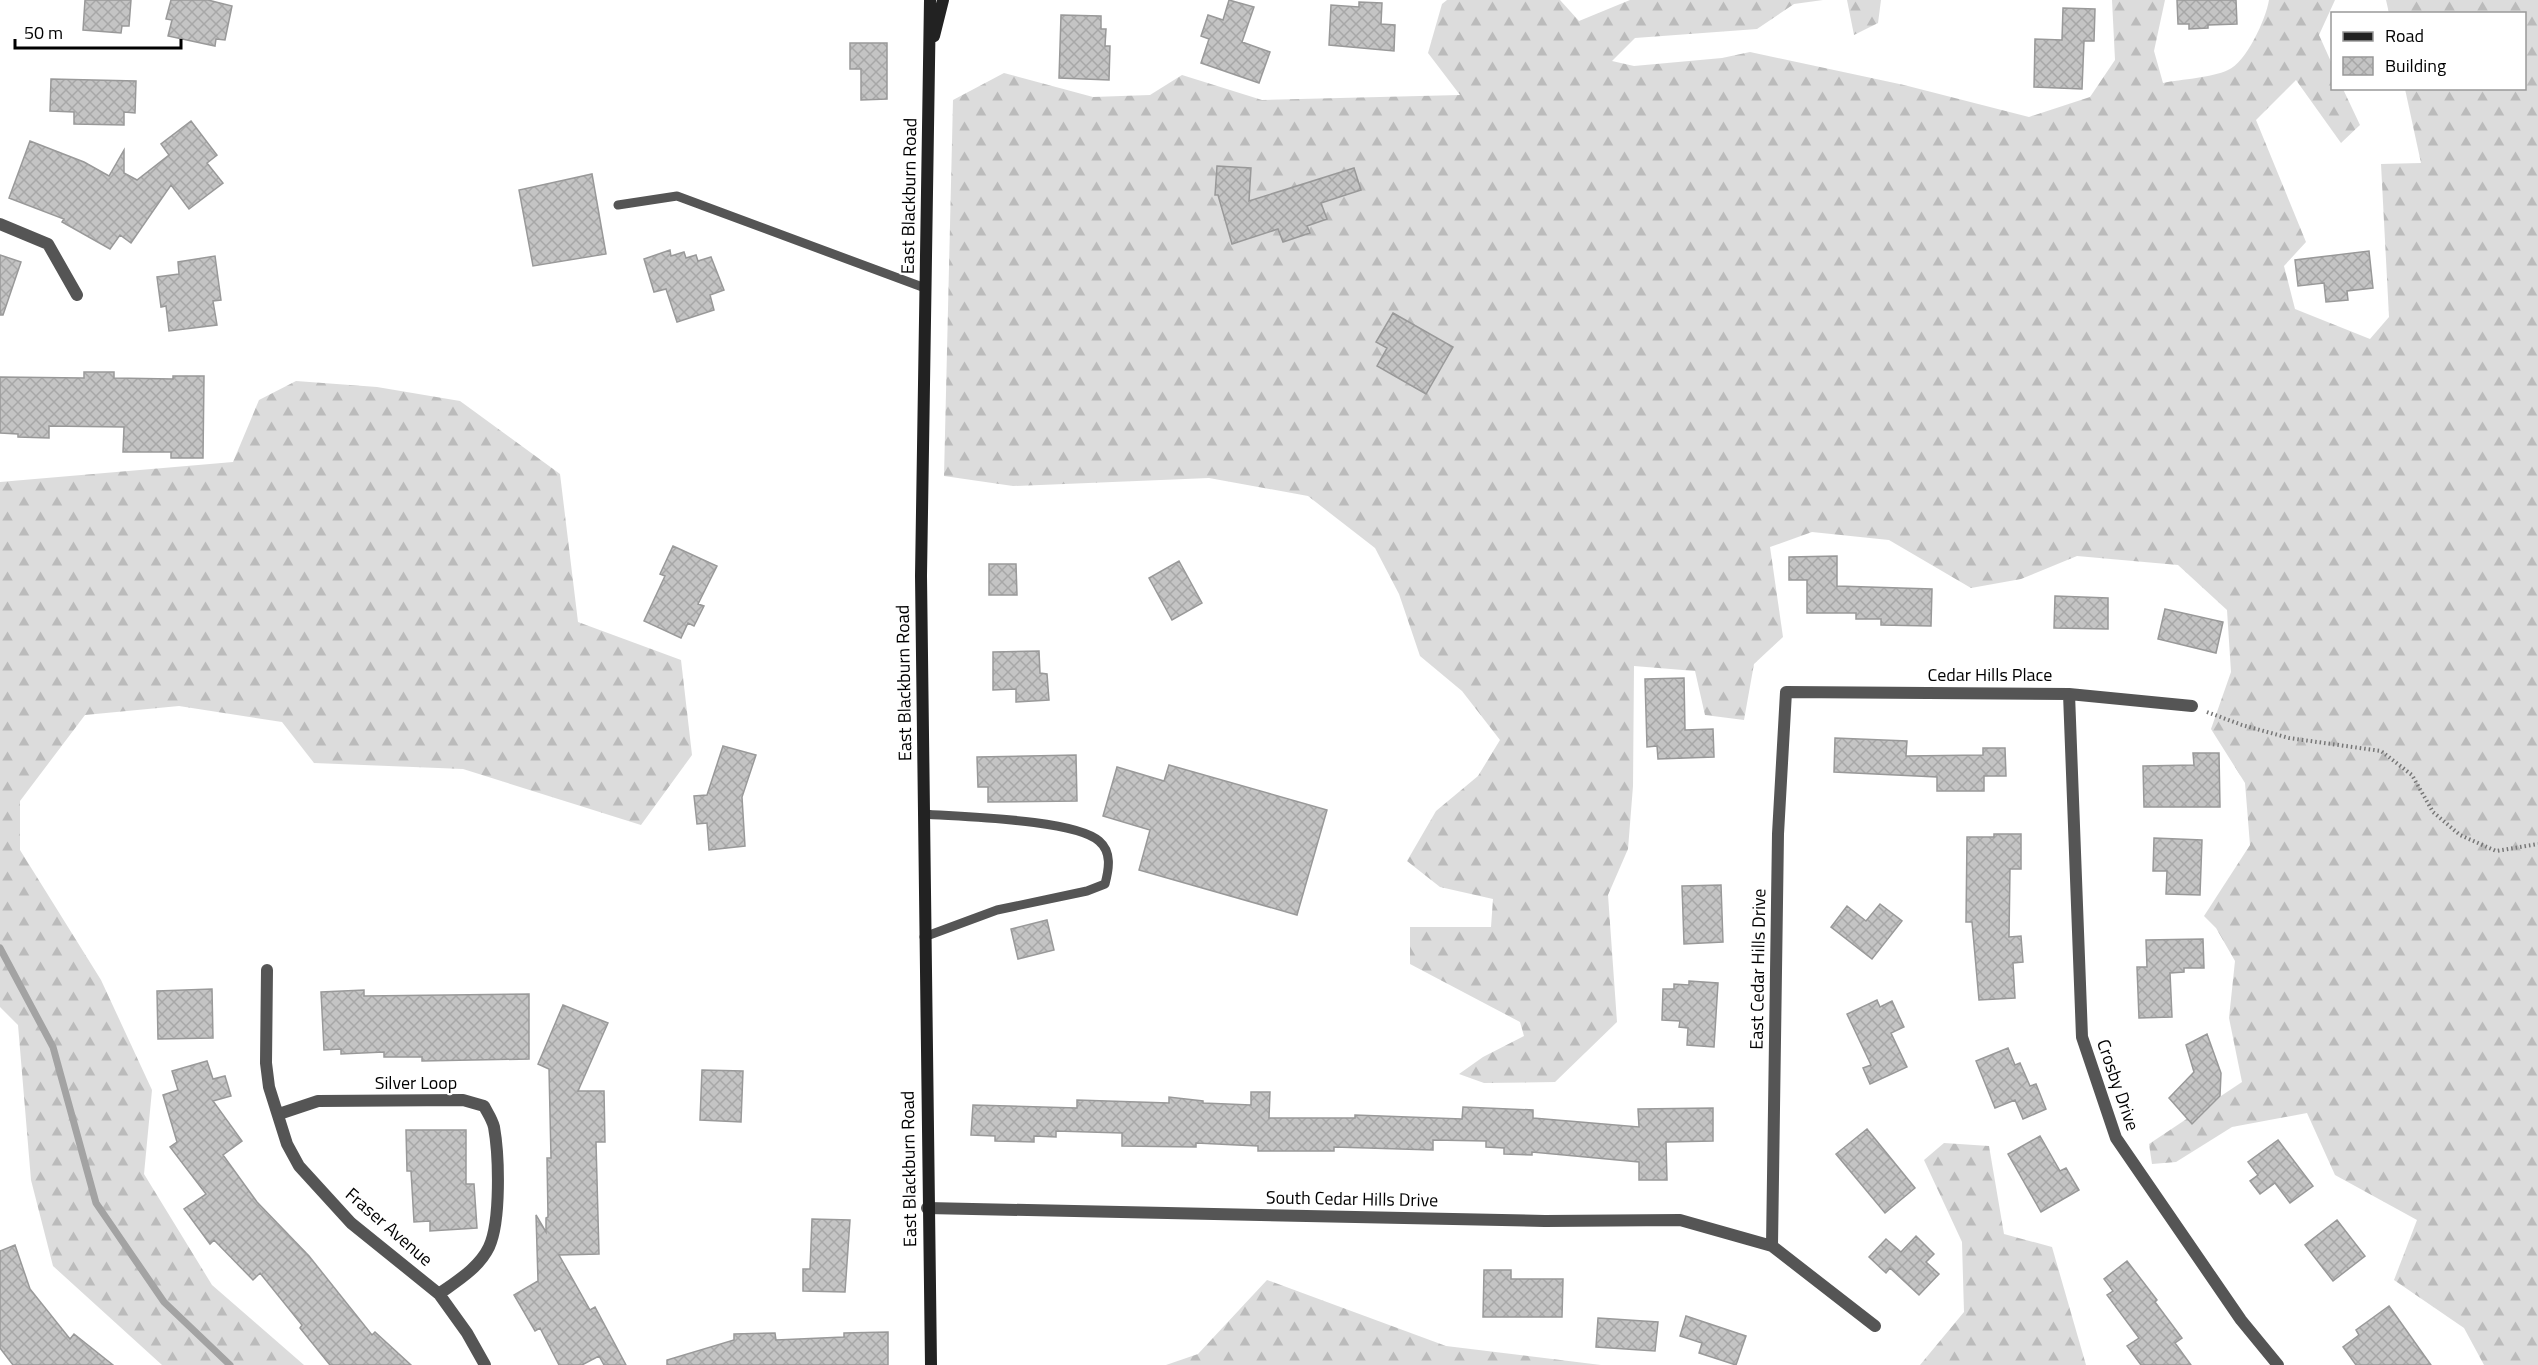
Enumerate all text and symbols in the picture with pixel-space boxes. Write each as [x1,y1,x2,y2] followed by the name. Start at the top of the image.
[15,12,182,50] scale bar
[2331,12,2526,90] legend
[24,19,63,46] text: 50 m
[2385,22,2424,49] text: Road
[2385,52,2446,79] text: Building
[894,118,923,274] street label: East Blackburn Road
[889,605,918,761] street label: East Blackburn Road
[1928,661,2052,688] street label: Cedar Hills Place
[1743,888,1772,1050] street label: East Cedar Hills Drive
[2090,1036,2147,1134] street label: Crosby Drive
[375,1069,457,1096] street label: Silver Loop
[894,1091,923,1247] street label: East Blackburn Road
[340,1181,439,1272] street label: Fraser Avenue
[1266,1183,1438,1214] street label: South Cedar Hills Drive

